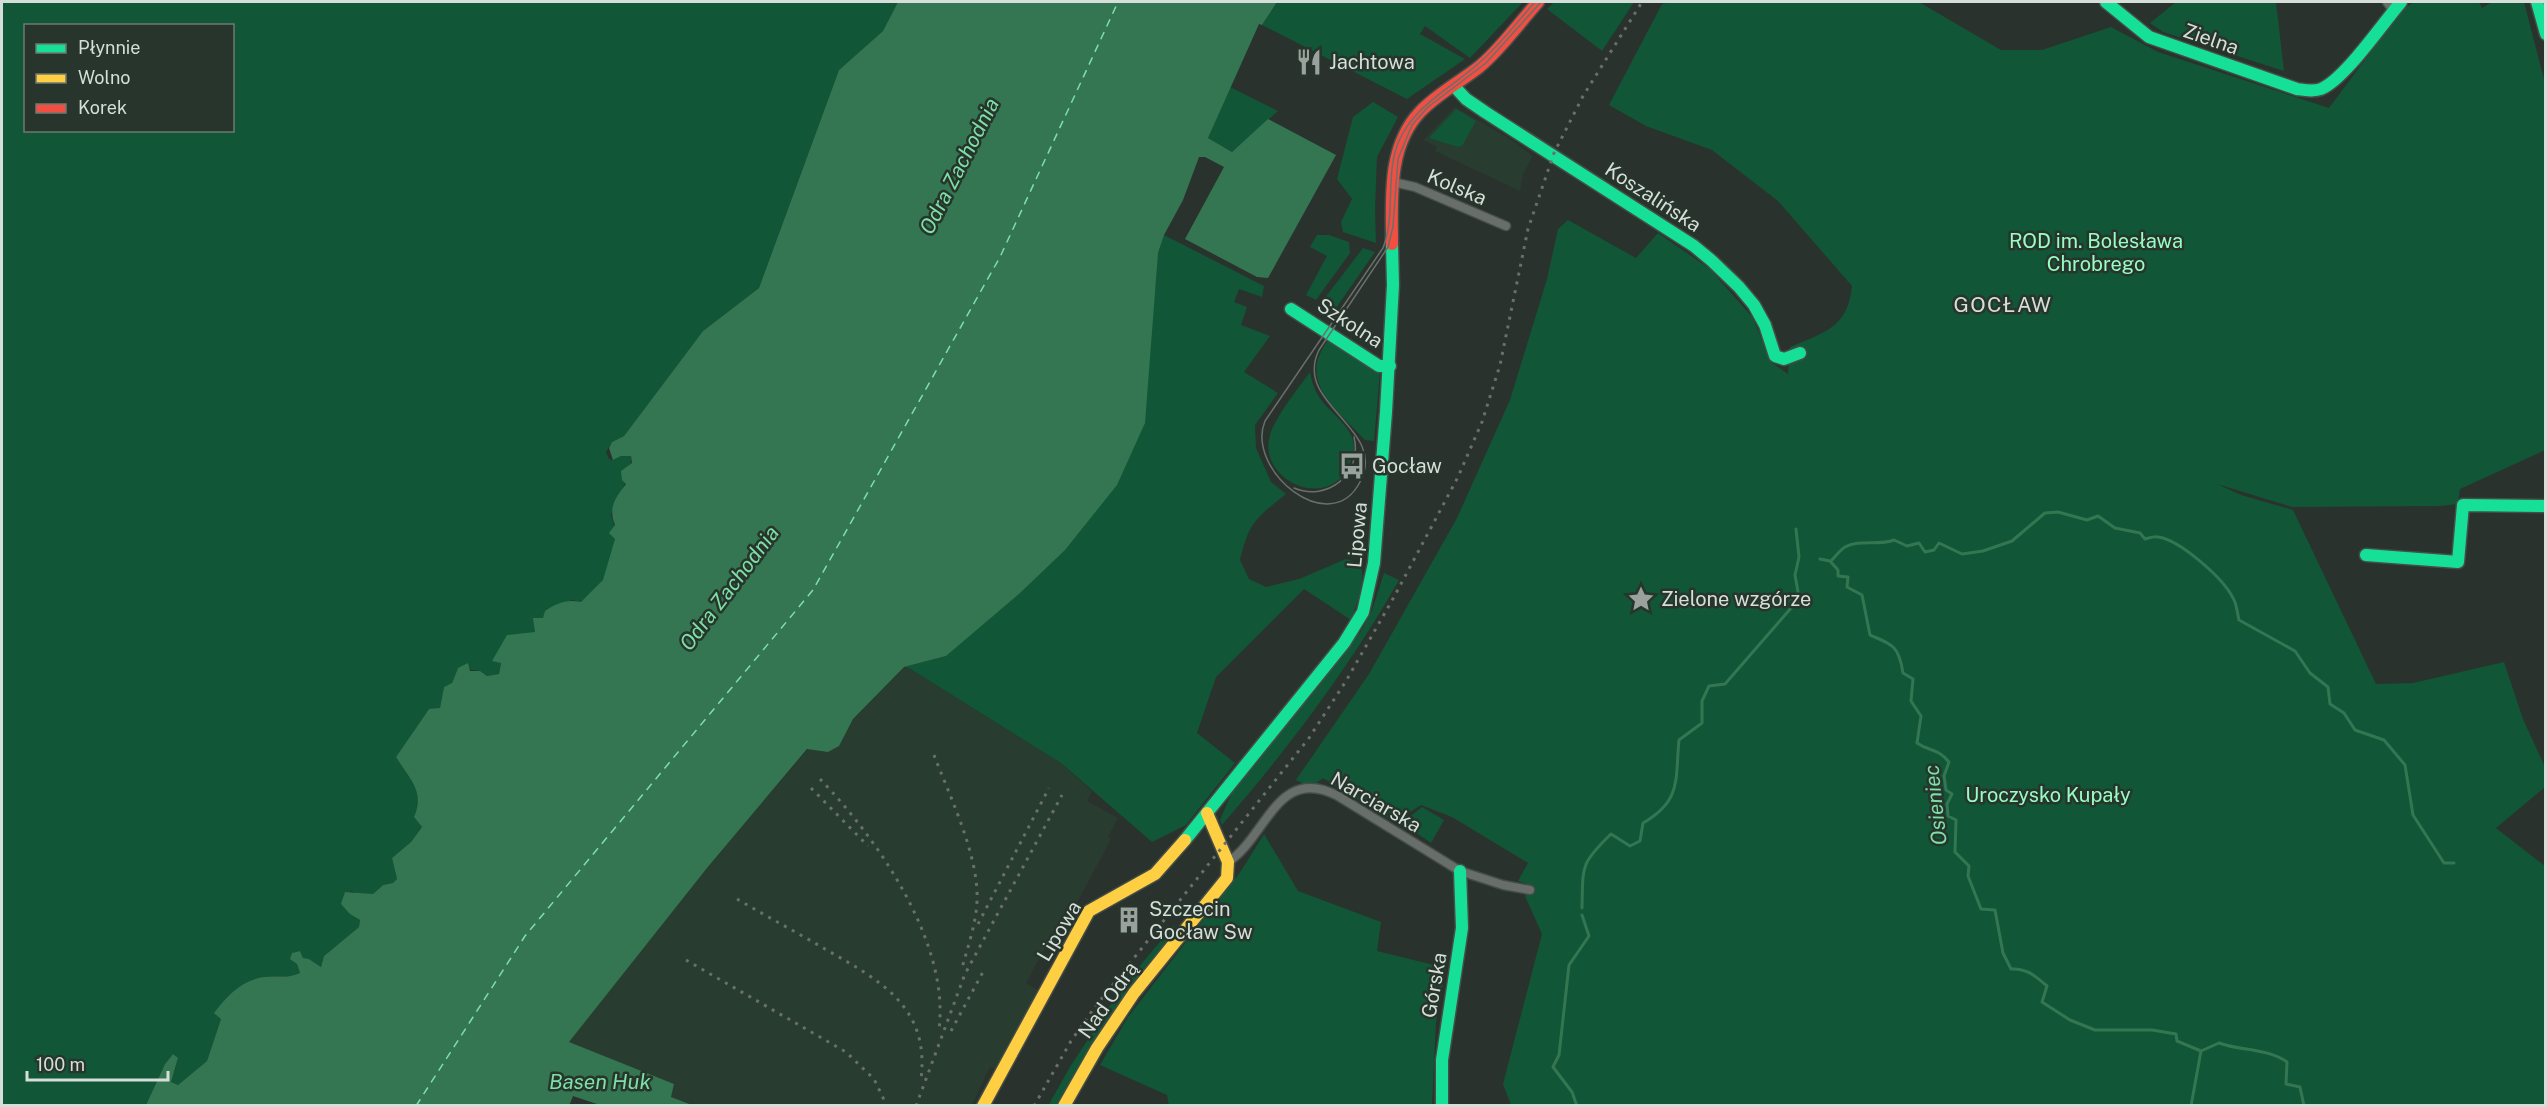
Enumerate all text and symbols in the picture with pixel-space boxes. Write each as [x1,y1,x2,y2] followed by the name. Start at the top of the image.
[2180,18,2242,60] street label: Zielna
[24,24,234,132] legend
[78,37,141,58] text: Płynnie
[1294,47,1324,77] restaurant icon: Jachtowa
[1329,50,1415,74] place label: Jachtowa
[78,67,130,88] text: Wolno
[914,94,1004,238] water label: Odra Zachodnia
[78,97,127,118] text: Korek
[1600,157,1706,237] street label: Koszalińska
[1424,164,1490,210] street label: Kolska
[2009,229,2183,276] park label: ROD im. Bolesława Chrobrego
[1953,292,2053,317] district label: GOCŁAW
[1313,293,1387,353] street label: Szkolna
[1337,451,1367,481] bus stop icon: Gocław
[1372,454,1442,478] place label: Gocław
[1342,501,1372,569] street label: Lipowa
[674,521,784,655] water label: Odra Zachodnia
[1626,584,1656,614] place icon: Zielone wzgórze
[1661,587,1811,611] place label: Zielone wzgórze
[1918,763,1952,846] water label: Osieniec
[1327,767,1425,837] street label: Narciarska
[1965,783,2131,807] park label: Uroczysko Kupały
[1032,896,1086,966] street label: Lipowa
[1149,897,1253,944] place label: Szczecin Gocław Sw
[1114,905,1144,935] building icon: Szczecin Gocław Sw
[1416,950,1452,1020] street label: Górska
[1073,957,1143,1043] street label: Nad Odrą
[27,1044,168,1082] scale bar
[36,1054,85,1075] text: 100 m
[549,1069,652,1094] water label: Basen Huk

